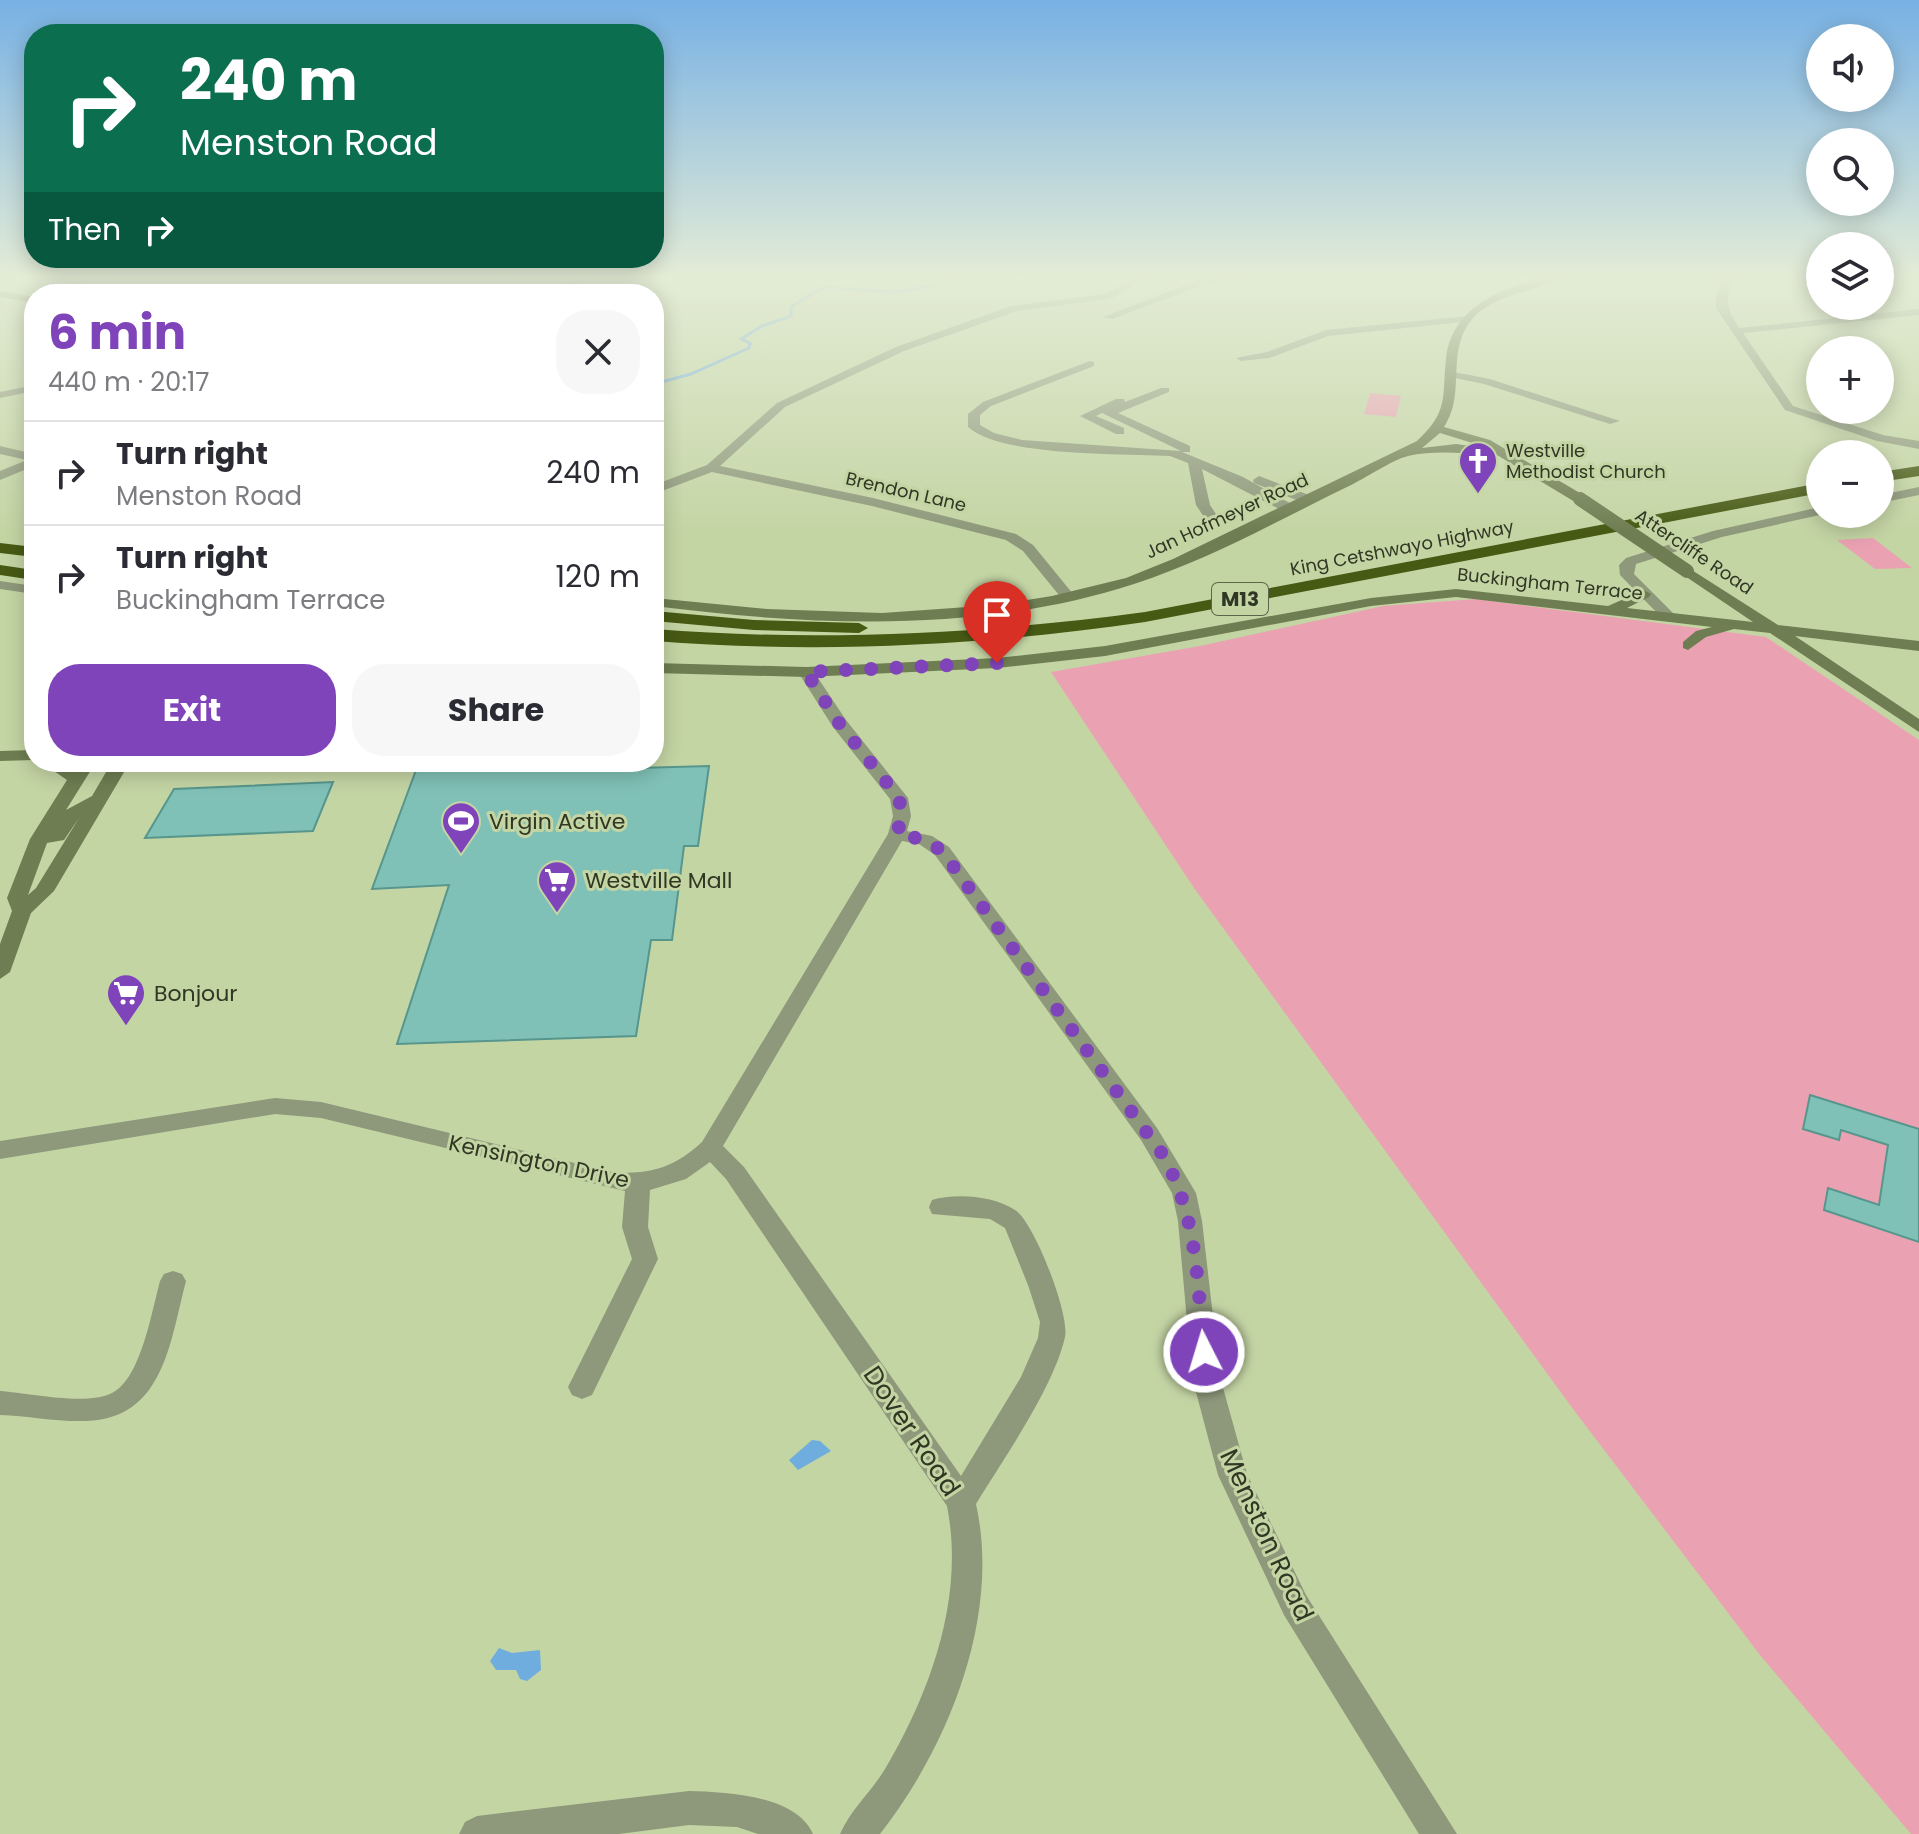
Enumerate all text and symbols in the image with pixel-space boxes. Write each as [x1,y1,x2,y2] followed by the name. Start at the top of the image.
[1806,24,1894,528] map controls
[1806,24,1894,112] button: sound
[180,41,358,120] text: 240 m
[48,56,152,160] icon: right
[180,117,438,168] text: Menston Road
[1806,128,1894,216] button: search
[48,208,121,251] text: Then
[137,208,181,252] icon: right
[1806,232,1894,320] button: layers
[48,299,186,366] text: 6 min
[556,310,640,394] button: close
[1806,336,1894,424] button: +
[48,364,210,400] text: 440 m · 20:17
[116,432,268,475] text: Turn right
[1506,438,1666,484] place label: Westville Methodist Church
[1457,440,1499,495] church icon: Westville Methodist Church
[1806,440,1894,528] button: −
[48,451,92,495] icon: right
[546,451,640,494] text: 240 m
[843,465,969,518] street label: Brendon Lane
[1141,467,1312,564] street label: Jan Hofmeyer Road
[116,478,302,514] text: Menston Road
[1630,503,1758,600] street label: Attercliffe Road
[1288,514,1516,581] street label: King Cetshwayo Highway
[116,536,268,579] text: Turn right
[48,555,92,599] icon: right
[555,555,640,598] text: 120 m
[1456,561,1644,606] street label: Buckingham Terrace
[963,581,1031,663] pin
[116,582,385,618] text: Buckingham Terrace
[1212,583,1268,615] road number: M13
[975,593,1019,637] icon: arrive
[48,664,336,756] button: Exit
[352,664,640,756] button: Share
[440,800,482,855] sports icon: Virgin Active
[489,806,625,837] place label: Virgin Active
[536,859,578,914] supermarket icon: Westville Mall
[585,865,732,896] place label: Westville Mall
[105,972,147,1027] supermarket icon: Bonjour
[154,978,237,1009] place label: Bonjour
[446,1127,632,1196] street label: Kensington Drive
[1162,1310,1246,1394] position arrow
[855,1359,969,1503] street label: Dover Road
[1211,1443,1323,1627] street label: Menston Road

